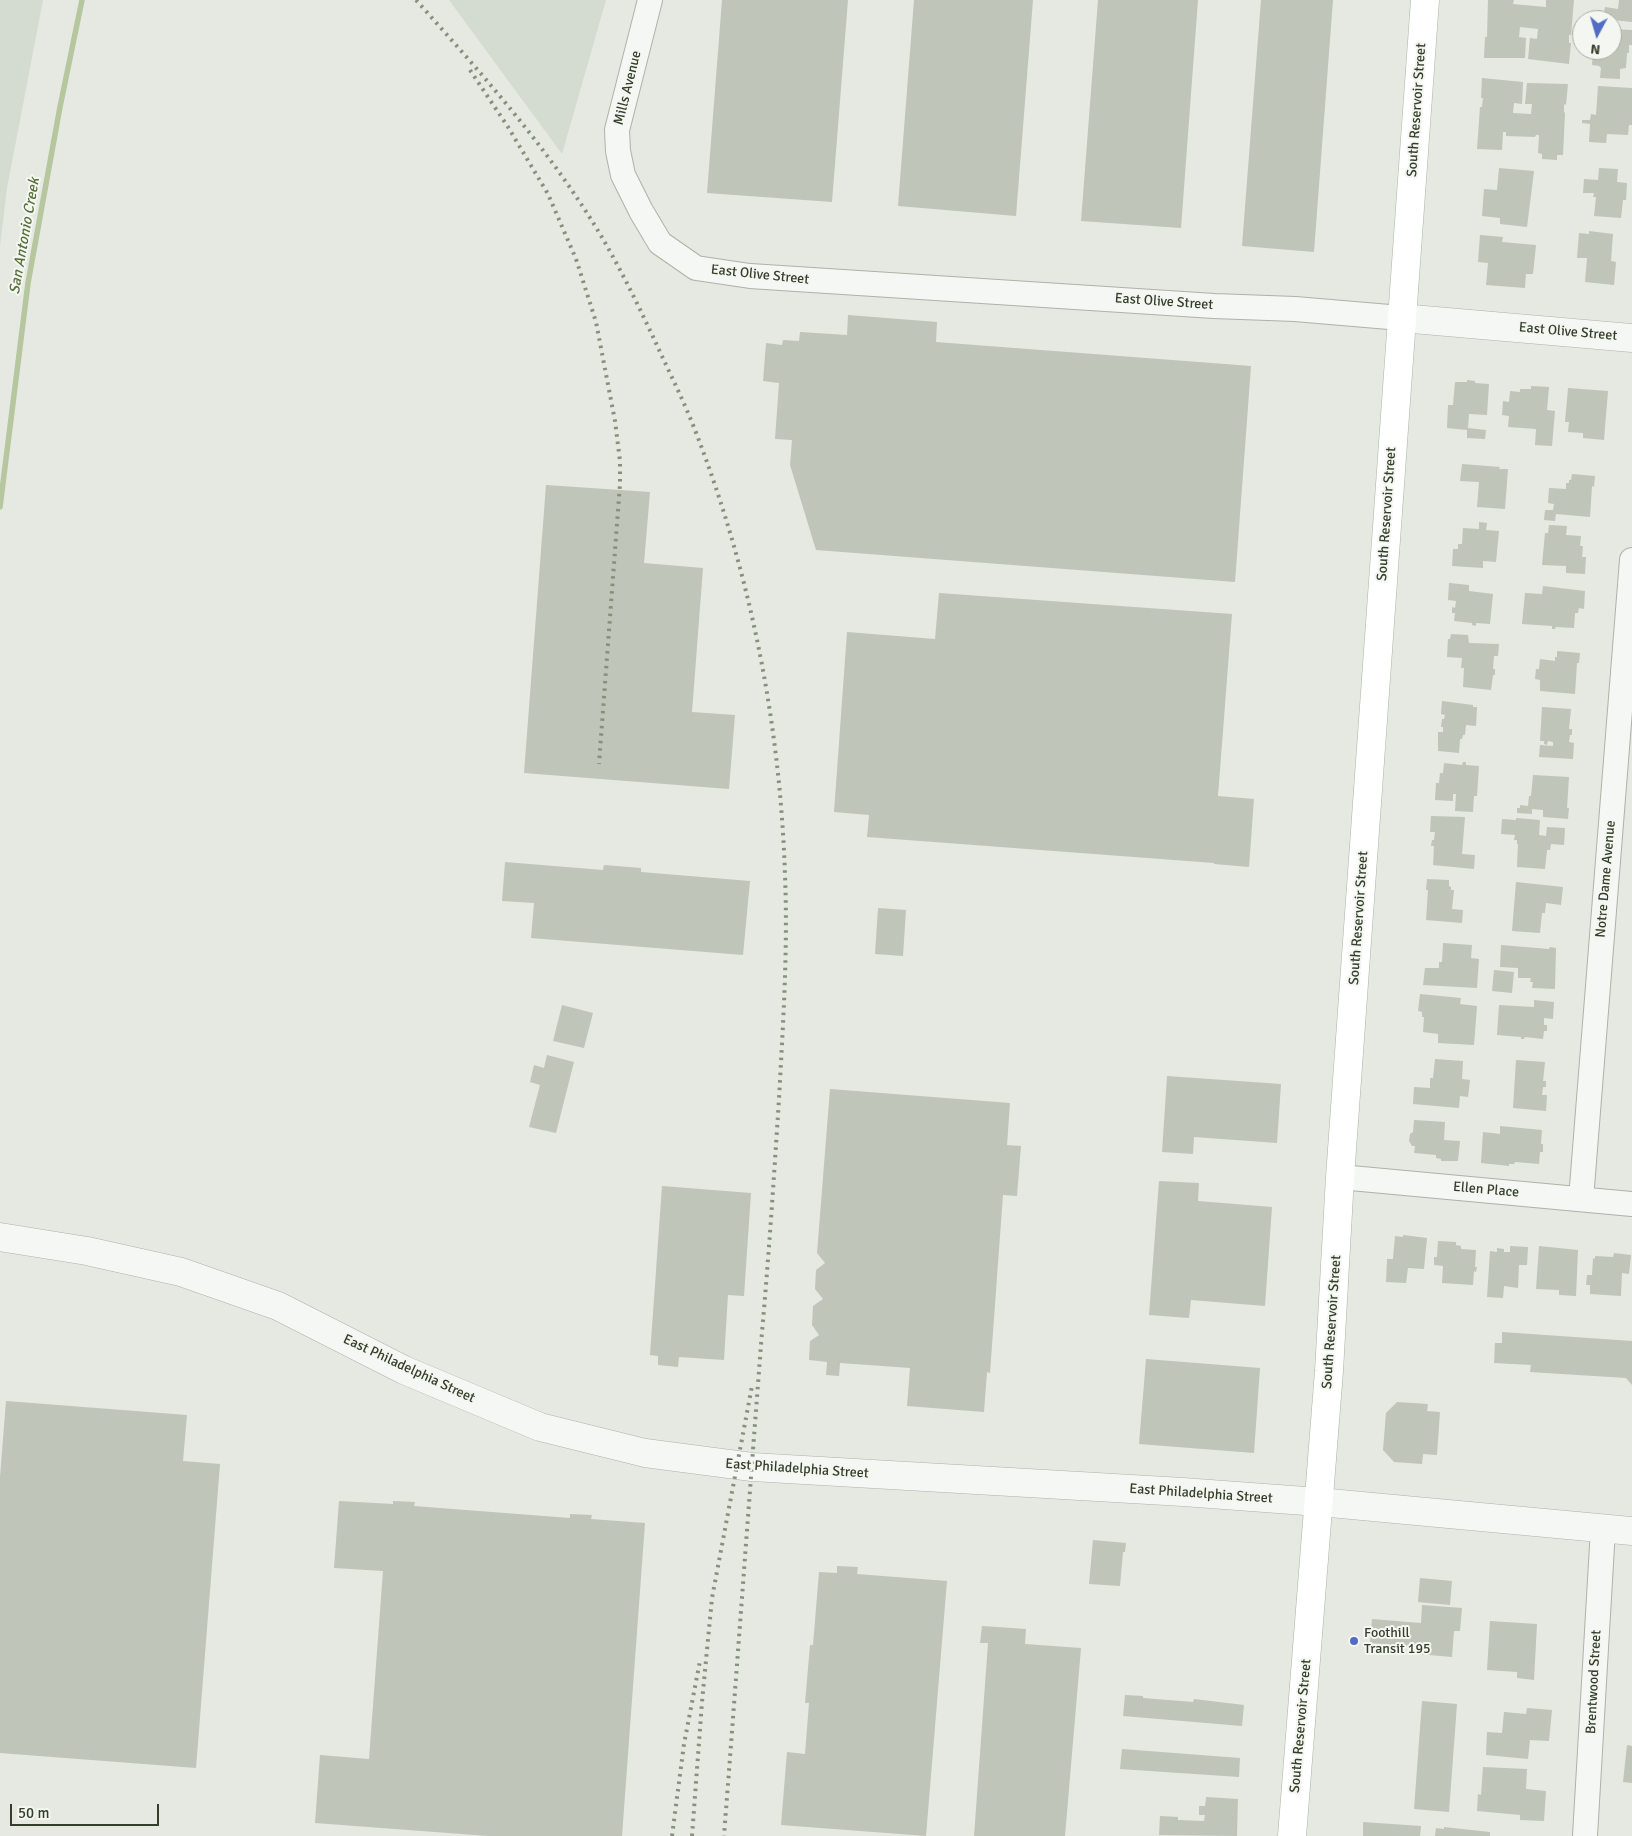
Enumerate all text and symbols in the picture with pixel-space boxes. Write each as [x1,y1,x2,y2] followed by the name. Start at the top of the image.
[1572,10,1622,60] north arrow
[1590,40,1601,58] text: N
[1404,42,1430,178] street label: South Reservoir Street
[611,49,645,127] street label: Mills Avenue
[6,176,44,296] water label: San Antonio Creek
[710,261,810,289] street label: East Olive Street
[1114,290,1214,314] street label: East Olive Street
[1518,319,1618,345] street label: East Olive Street
[1374,446,1400,582] street label: South Reservoir Street
[1593,820,1619,938] street label: Notre Dame Avenue
[1346,850,1372,986] street label: South Reservoir Street
[1452,1179,1520,1201] street label: Ellen Place
[1319,1254,1345,1390] street label: South Reservoir Street
[340,1331,478,1407] street label: East Philadelphia Street
[725,1456,869,1482] street label: East Philadelphia Street
[1129,1481,1273,1507] street label: East Philadelphia Street
[1364,1625,1431,1658] place label: Foothill Transit 195
[1583,1629,1605,1735] street label: Brentwood Street
[1348,1635,1360,1647] marker: Foothill Transit 195
[1287,1658,1315,1794] street label: South Reservoir Street
[12,1794,161,1826] scale bar
[18,1804,49,1822] text: 50 m

